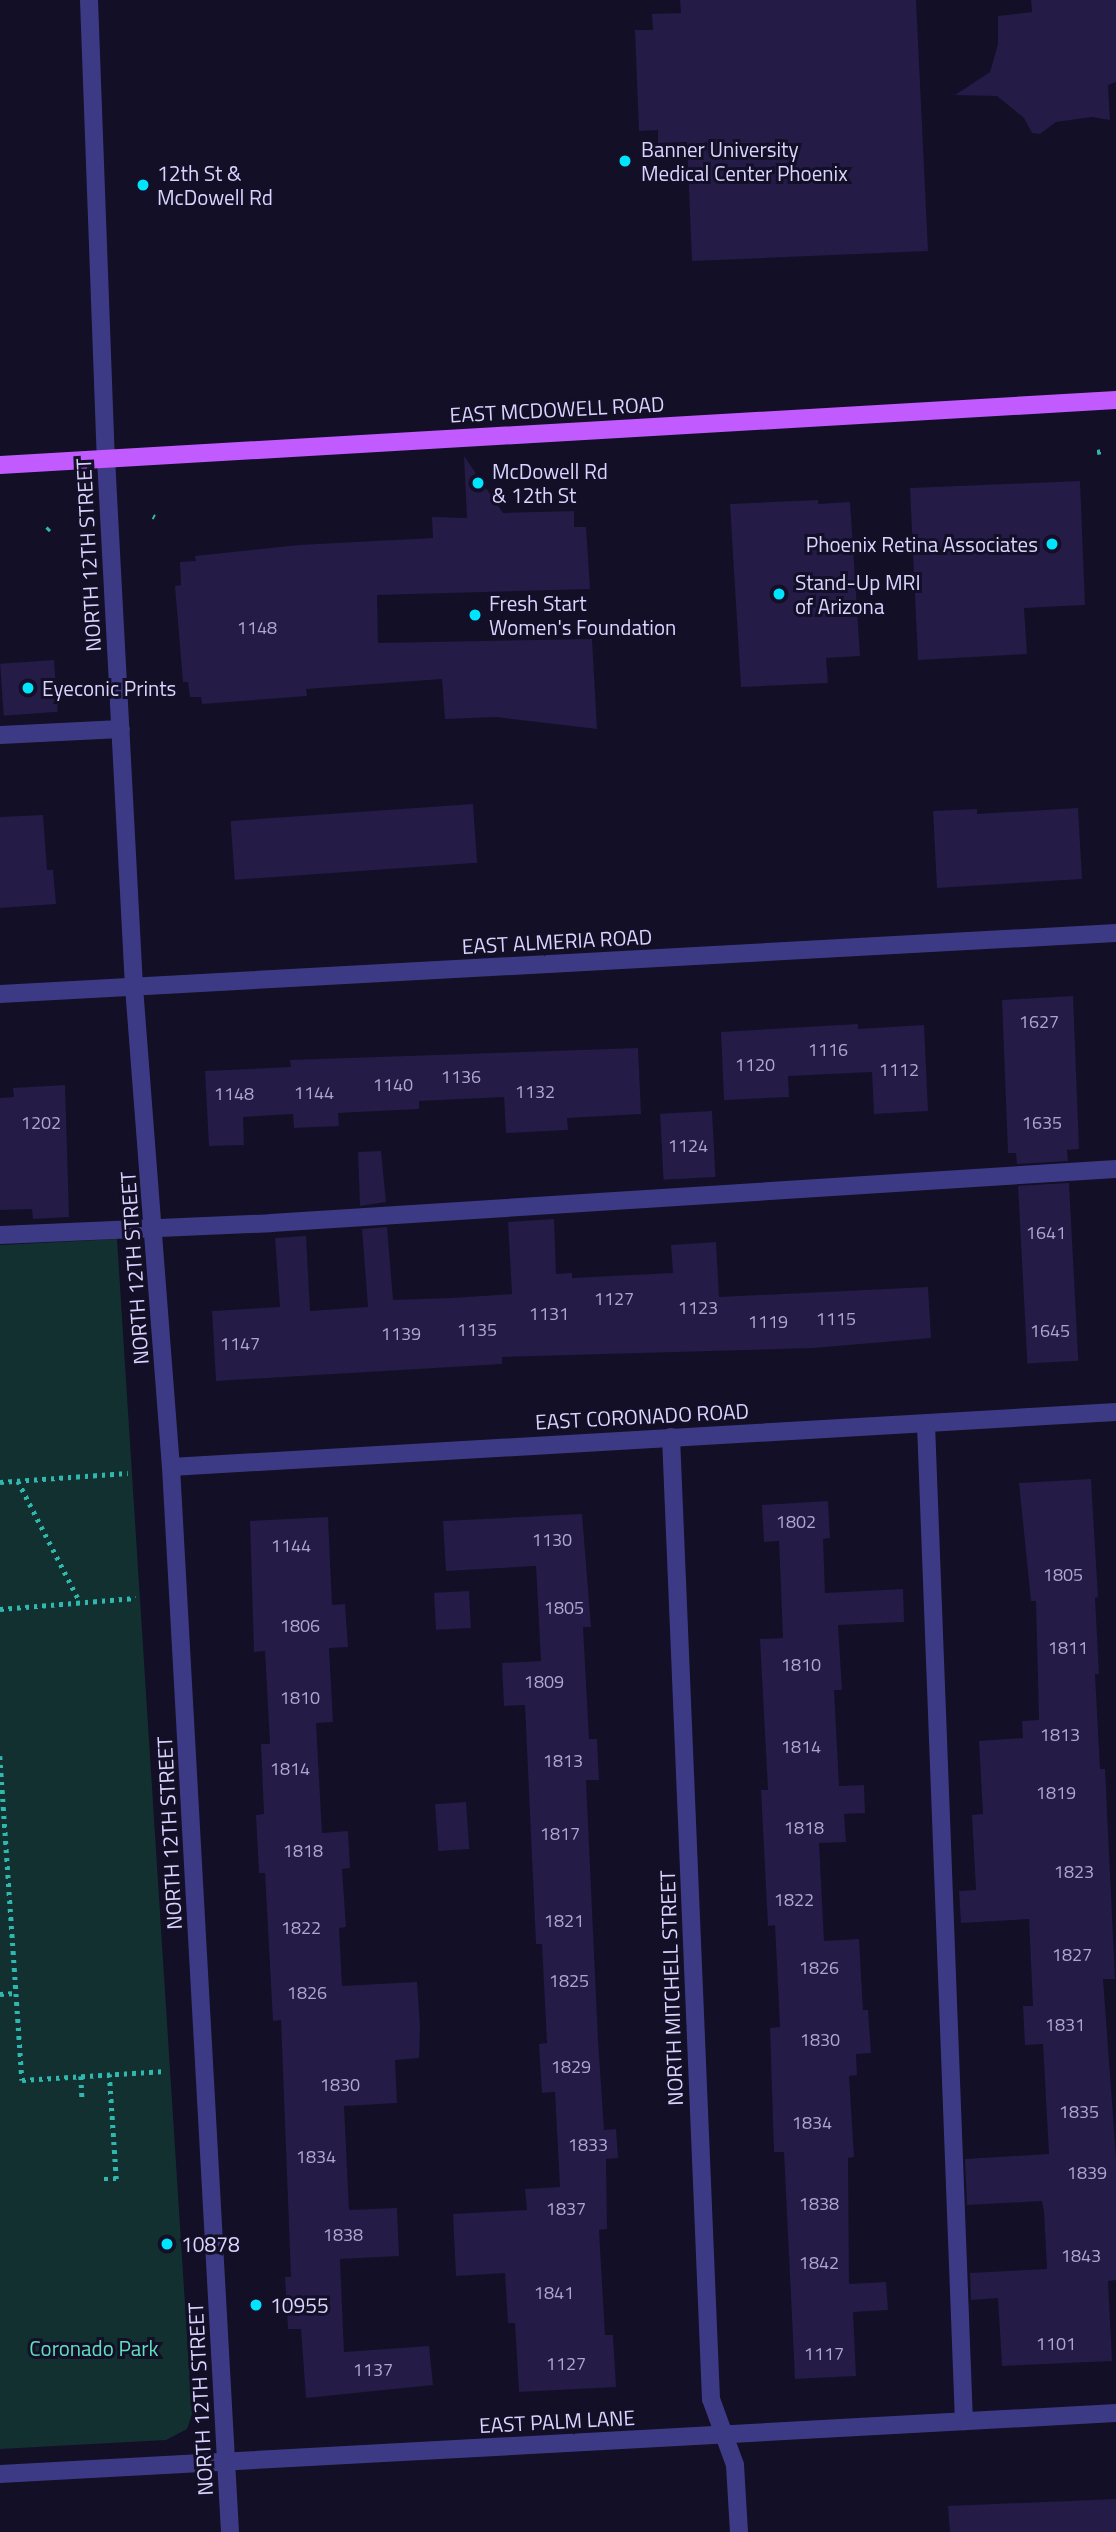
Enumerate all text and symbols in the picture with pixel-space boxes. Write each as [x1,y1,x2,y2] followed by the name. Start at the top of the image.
[641,136,848,186] place label: Banner University Medical Center Phoenix
[615,151,635,171] marker: Banner University Medical Center Phoenix
[157,160,273,210] place label: 12th St & McDowell Rd
[135,177,151,193] marker: 12th St & McDowell Rd
[449,391,665,427] street label: EAST MCDOWELL ROAD
[70,458,106,652] street label: NORTH 12TH STREET
[492,458,608,508] place label: McDowell Rd & 12th St
[470,475,486,491] marker: McDowell Rd & 12th St
[806,531,1038,557] place label: Phoenix Retina Associates
[1044,536,1060,552] marker: Phoenix Retina Associates
[795,569,921,619] place label: Stand-Up MRI of Arizona
[769,584,789,604] marker: Stand-Up MRI of Arizona
[489,590,676,640] place label: Fresh Start Women's Foundation
[467,607,483,623] marker: Fresh Start Women's Foundation
[237,617,277,639] house number: 1148
[42,675,176,701] place label: Eyeconic Prints
[20,680,36,696] marker: Eyeconic Prints
[461,923,653,959] street label: EAST ALMERIA ROAD
[1019,1011,1059,1033] house number: 1627
[808,1039,848,1061] house number: 1116
[735,1054,775,1076] house number: 1120
[879,1059,919,1081] house number: 1112
[441,1066,481,1088] house number: 1136
[373,1074,413,1096] house number: 1140
[515,1081,555,1103] house number: 1132
[294,1082,334,1104] house number: 1144
[214,1083,254,1105] house number: 1148
[21,1112,61,1134] house number: 1202
[1022,1112,1062,1134] house number: 1635
[668,1135,708,1157] house number: 1124
[115,1171,153,1365] street label: NORTH 12TH STREET
[1026,1222,1066,1244] house number: 1641
[594,1288,634,1310] house number: 1127
[678,1297,718,1319] house number: 1123
[529,1303,569,1325] house number: 1131
[816,1308,856,1330] house number: 1115
[748,1311,788,1333] house number: 1119
[457,1319,497,1341] house number: 1135
[1030,1320,1070,1342] house number: 1645
[381,1323,421,1345] house number: 1139
[220,1333,260,1355] house number: 1147
[534,1398,750,1434] street label: EAST CORONADO ROAD
[776,1511,816,1533] house number: 1802
[532,1529,572,1551] house number: 1130
[271,1535,311,1557] house number: 1144
[1043,1564,1083,1586] house number: 1805
[544,1597,584,1619] house number: 1805
[280,1615,320,1637] house number: 1806
[1048,1637,1088,1659] house number: 1811
[781,1654,821,1676] house number: 1810
[524,1671,564,1693] house number: 1809
[280,1687,320,1709] house number: 1810
[1040,1724,1080,1746] house number: 1813
[151,1736,187,1930] street label: NORTH 12TH STREET
[781,1736,821,1758] house number: 1814
[543,1750,583,1772] house number: 1813
[270,1758,310,1780] house number: 1814
[1036,1782,1076,1804] house number: 1819
[784,1817,824,1839] house number: 1818
[540,1823,580,1845] house number: 1817
[283,1840,323,1862] house number: 1818
[1054,1861,1094,1883] house number: 1823
[654,1870,688,2106] street label: NORTH MITCHELL STREET
[774,1889,814,1911] house number: 1822
[544,1910,584,1932] house number: 1821
[281,1917,321,1939] house number: 1822
[1052,1944,1092,1966] house number: 1827
[799,1957,839,1979] house number: 1826
[549,1970,589,1992] house number: 1825
[287,1982,327,2004] house number: 1826
[1045,2014,1085,2036] house number: 1831
[800,2029,840,2051] house number: 1830
[551,2056,591,2078] house number: 1829
[320,2074,360,2096] house number: 1830
[1059,2101,1099,2123] house number: 1835
[792,2112,832,2134] house number: 1834
[568,2134,608,2156] house number: 1833
[296,2146,336,2168] house number: 1834
[1067,2162,1107,2184] house number: 1839
[799,2193,839,2215] house number: 1838
[546,2198,586,2220] house number: 1837
[323,2224,363,2246] house number: 1838
[181,2231,240,2257] place label: 10878
[159,2236,175,2252] marker: 10878
[1061,2245,1101,2267] house number: 1843
[799,2252,839,2274] house number: 1842
[534,2282,574,2304] house number: 1841
[270,2292,329,2318] place label: 10955
[248,2297,264,2313] marker: 10955
[182,2302,218,2496] street label: NORTH 12TH STREET
[1036,2333,1076,2355] house number: 1101
[29,2335,159,2361] park label: Coronado Park
[804,2343,844,2365] house number: 1117
[546,2353,586,2375] house number: 1127
[353,2359,393,2381] house number: 1137
[478,2404,636,2438] street label: EAST PALM LANE

